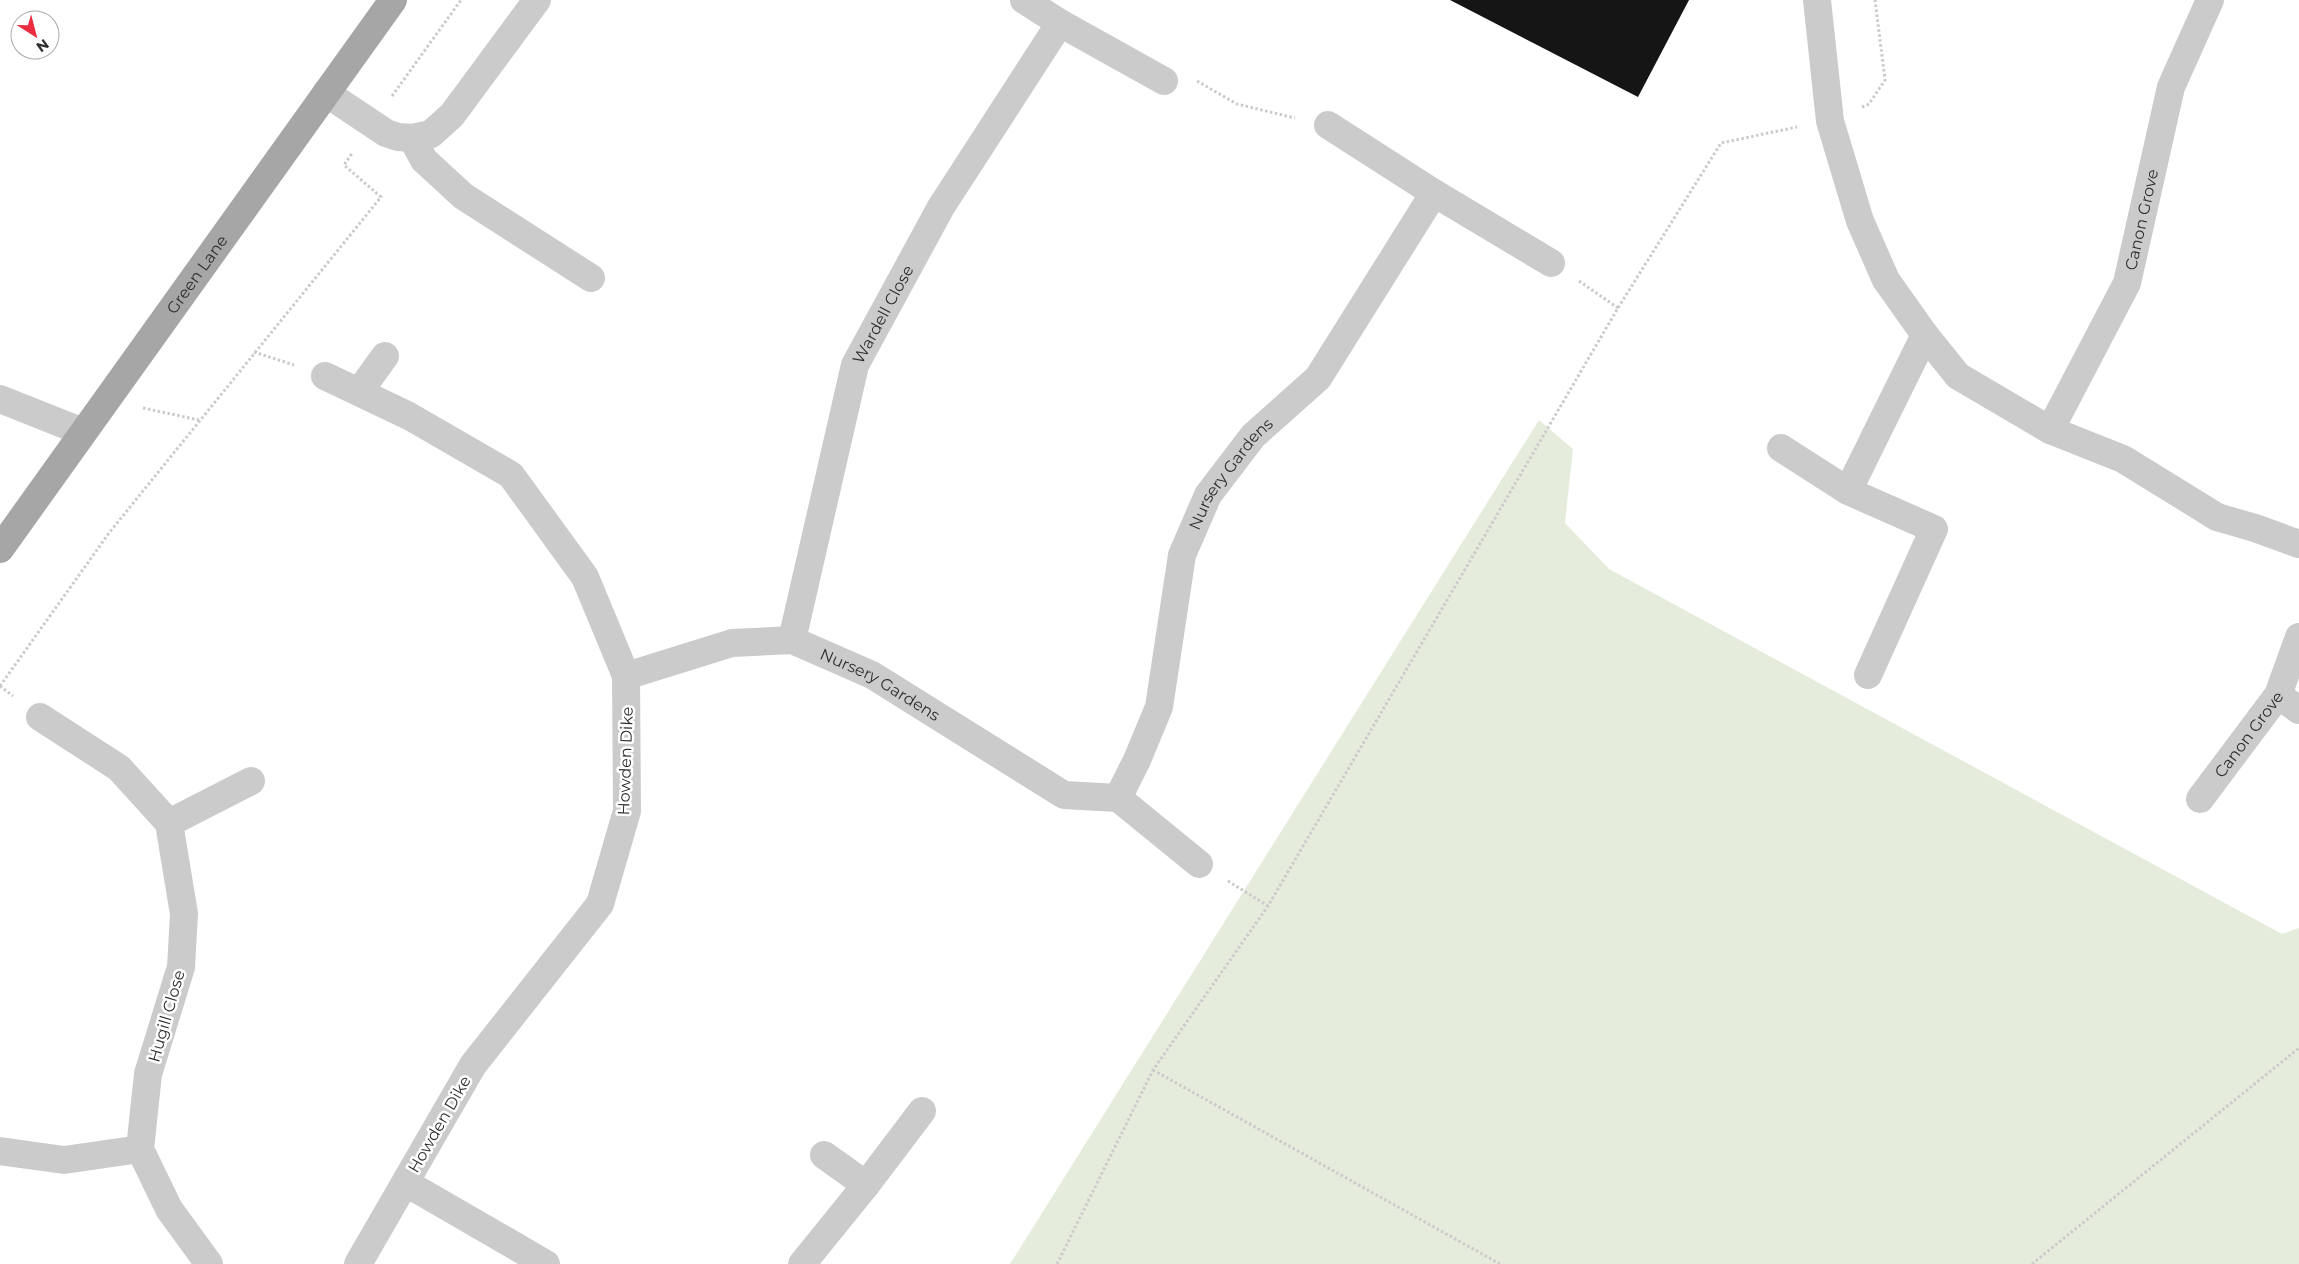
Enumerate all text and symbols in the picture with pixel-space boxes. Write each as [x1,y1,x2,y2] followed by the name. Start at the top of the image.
[10,10,60,60] north arrow
[33,35,53,56] text: N
[2121,167,2162,272] street label: Canon Grove
[163,231,232,318] street label: Green Lane
[849,262,918,367] street label: Wardell Close
[1185,414,1277,533] street label: Nursery Gardens
[817,645,944,725] street label: Nursery Gardens
[2210,688,2288,781] street label: Canon Grove
[614,706,637,816] street label: Howden Dike
[144,968,189,1064] street label: Hugill Close
[404,1072,475,1176] street label: Howden Dike

